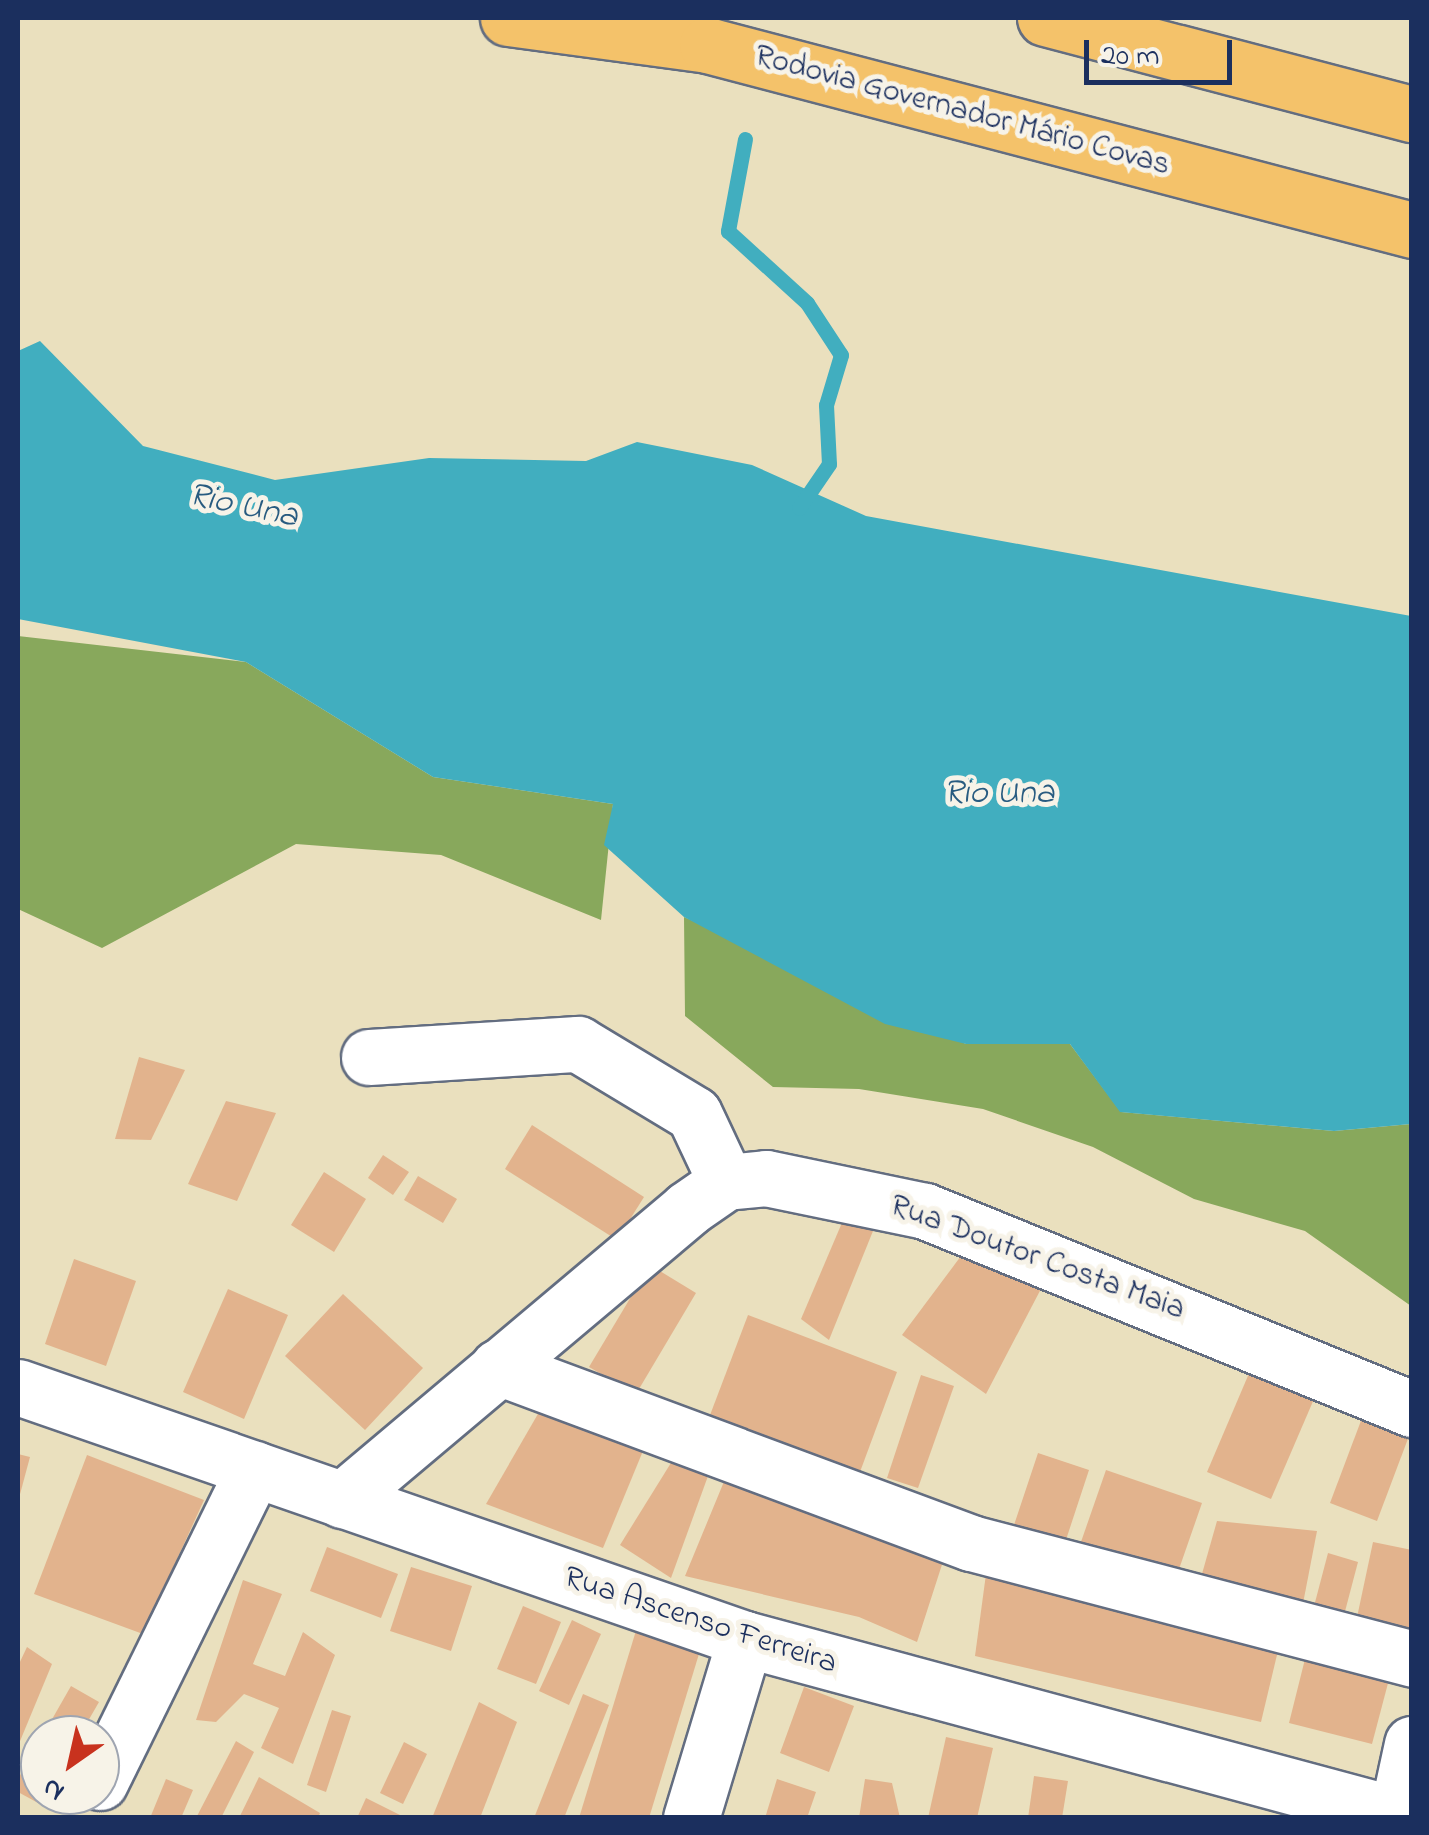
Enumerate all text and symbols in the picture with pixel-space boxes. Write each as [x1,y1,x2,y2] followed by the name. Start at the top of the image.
[1089,20,1236,82] scale bar
[1101,35,1160,79] text: 20 m
[750,38,1174,186] street label: Rodovia Governador Mário Covas
[184,475,302,539] water label: Rio Una
[944,773,1054,815] water label: Rio Una
[884,1188,1190,1330] street label: Rua Doutor Costa Maia
[559,1560,841,1684] street label: Rua Ascenso Ferreira
[20,1715,120,1815] north arrow
[35,1766,73,1811] text: N

